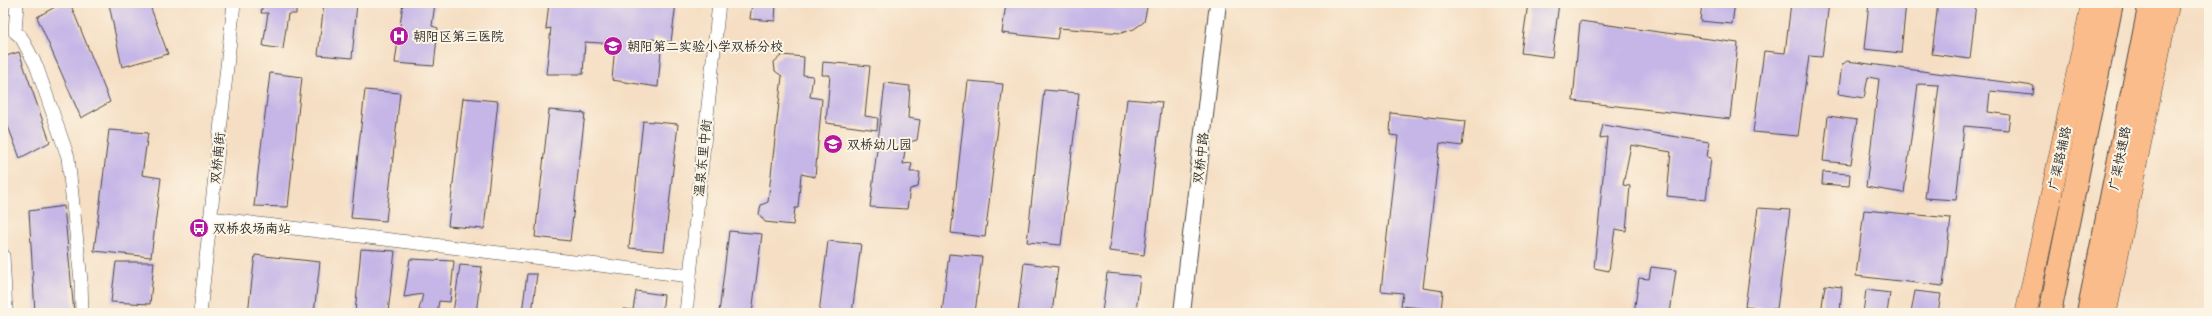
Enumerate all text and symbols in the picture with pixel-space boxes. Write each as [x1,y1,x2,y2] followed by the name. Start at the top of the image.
[388,25,410,47] hospital icon: 朝阳区第三医院
[413,27,504,48] place label: 朝阳区第三医院
[602,35,624,57] school or university icon: 朝阳第二实验小学双桥分校
[627,37,783,58] place label: 朝阳第二实验小学双桥分校
[689,118,718,198] street label: 温泉东里中街
[2043,124,2077,192] street label: 广渠路辅路
[2104,124,2137,192] street label: 广渠快速路
[205,131,232,185] street label: 双桥南街
[1188,131,1215,185] street label: 双桥中路
[822,133,844,155] school or university icon: 双桥幼儿园
[847,135,912,156] place label: 双桥幼儿园
[188,217,210,239] bus stop icon: 双桥农场南站
[213,219,291,240] place label: 双桥农场南站

